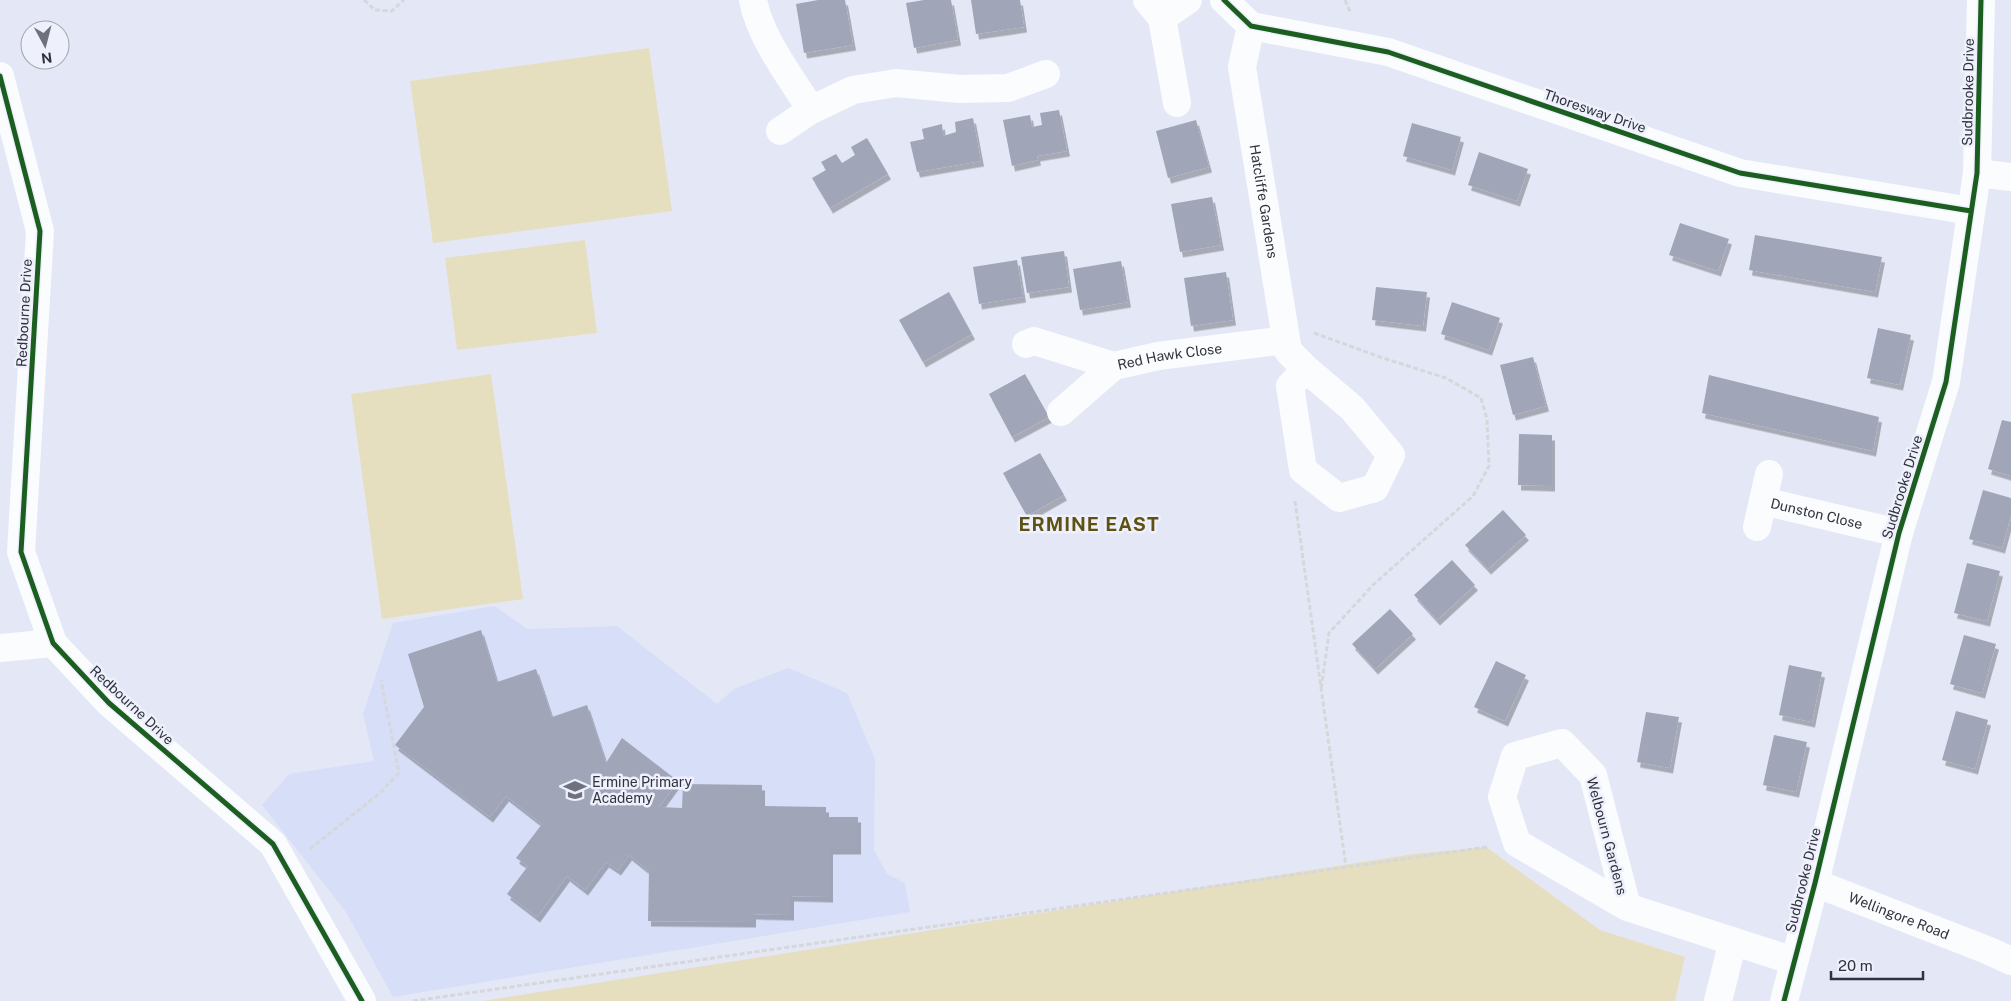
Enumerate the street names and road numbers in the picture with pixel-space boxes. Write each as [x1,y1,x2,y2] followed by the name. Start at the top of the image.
[1959,38,1977,146] street label: Sudbrooke Drive
[1542,86,1648,136] street label: Thoresway Drive
[1247,143,1281,259] street label: Hatcliffe Gardens
[13,258,35,368] street label: Redbourne Drive
[1116,340,1223,373] street label: Red Hawk Close
[1879,433,1925,541] street label: Sudbrooke Drive
[1769,495,1864,532] street label: Dunston Close
[87,662,177,748] street label: Redbourne Drive
[1584,775,1630,897] street label: Welbourn Gardens
[1782,826,1824,934] street label: Sudbrooke Drive
[1846,889,1952,942] street label: Wellingore Road

